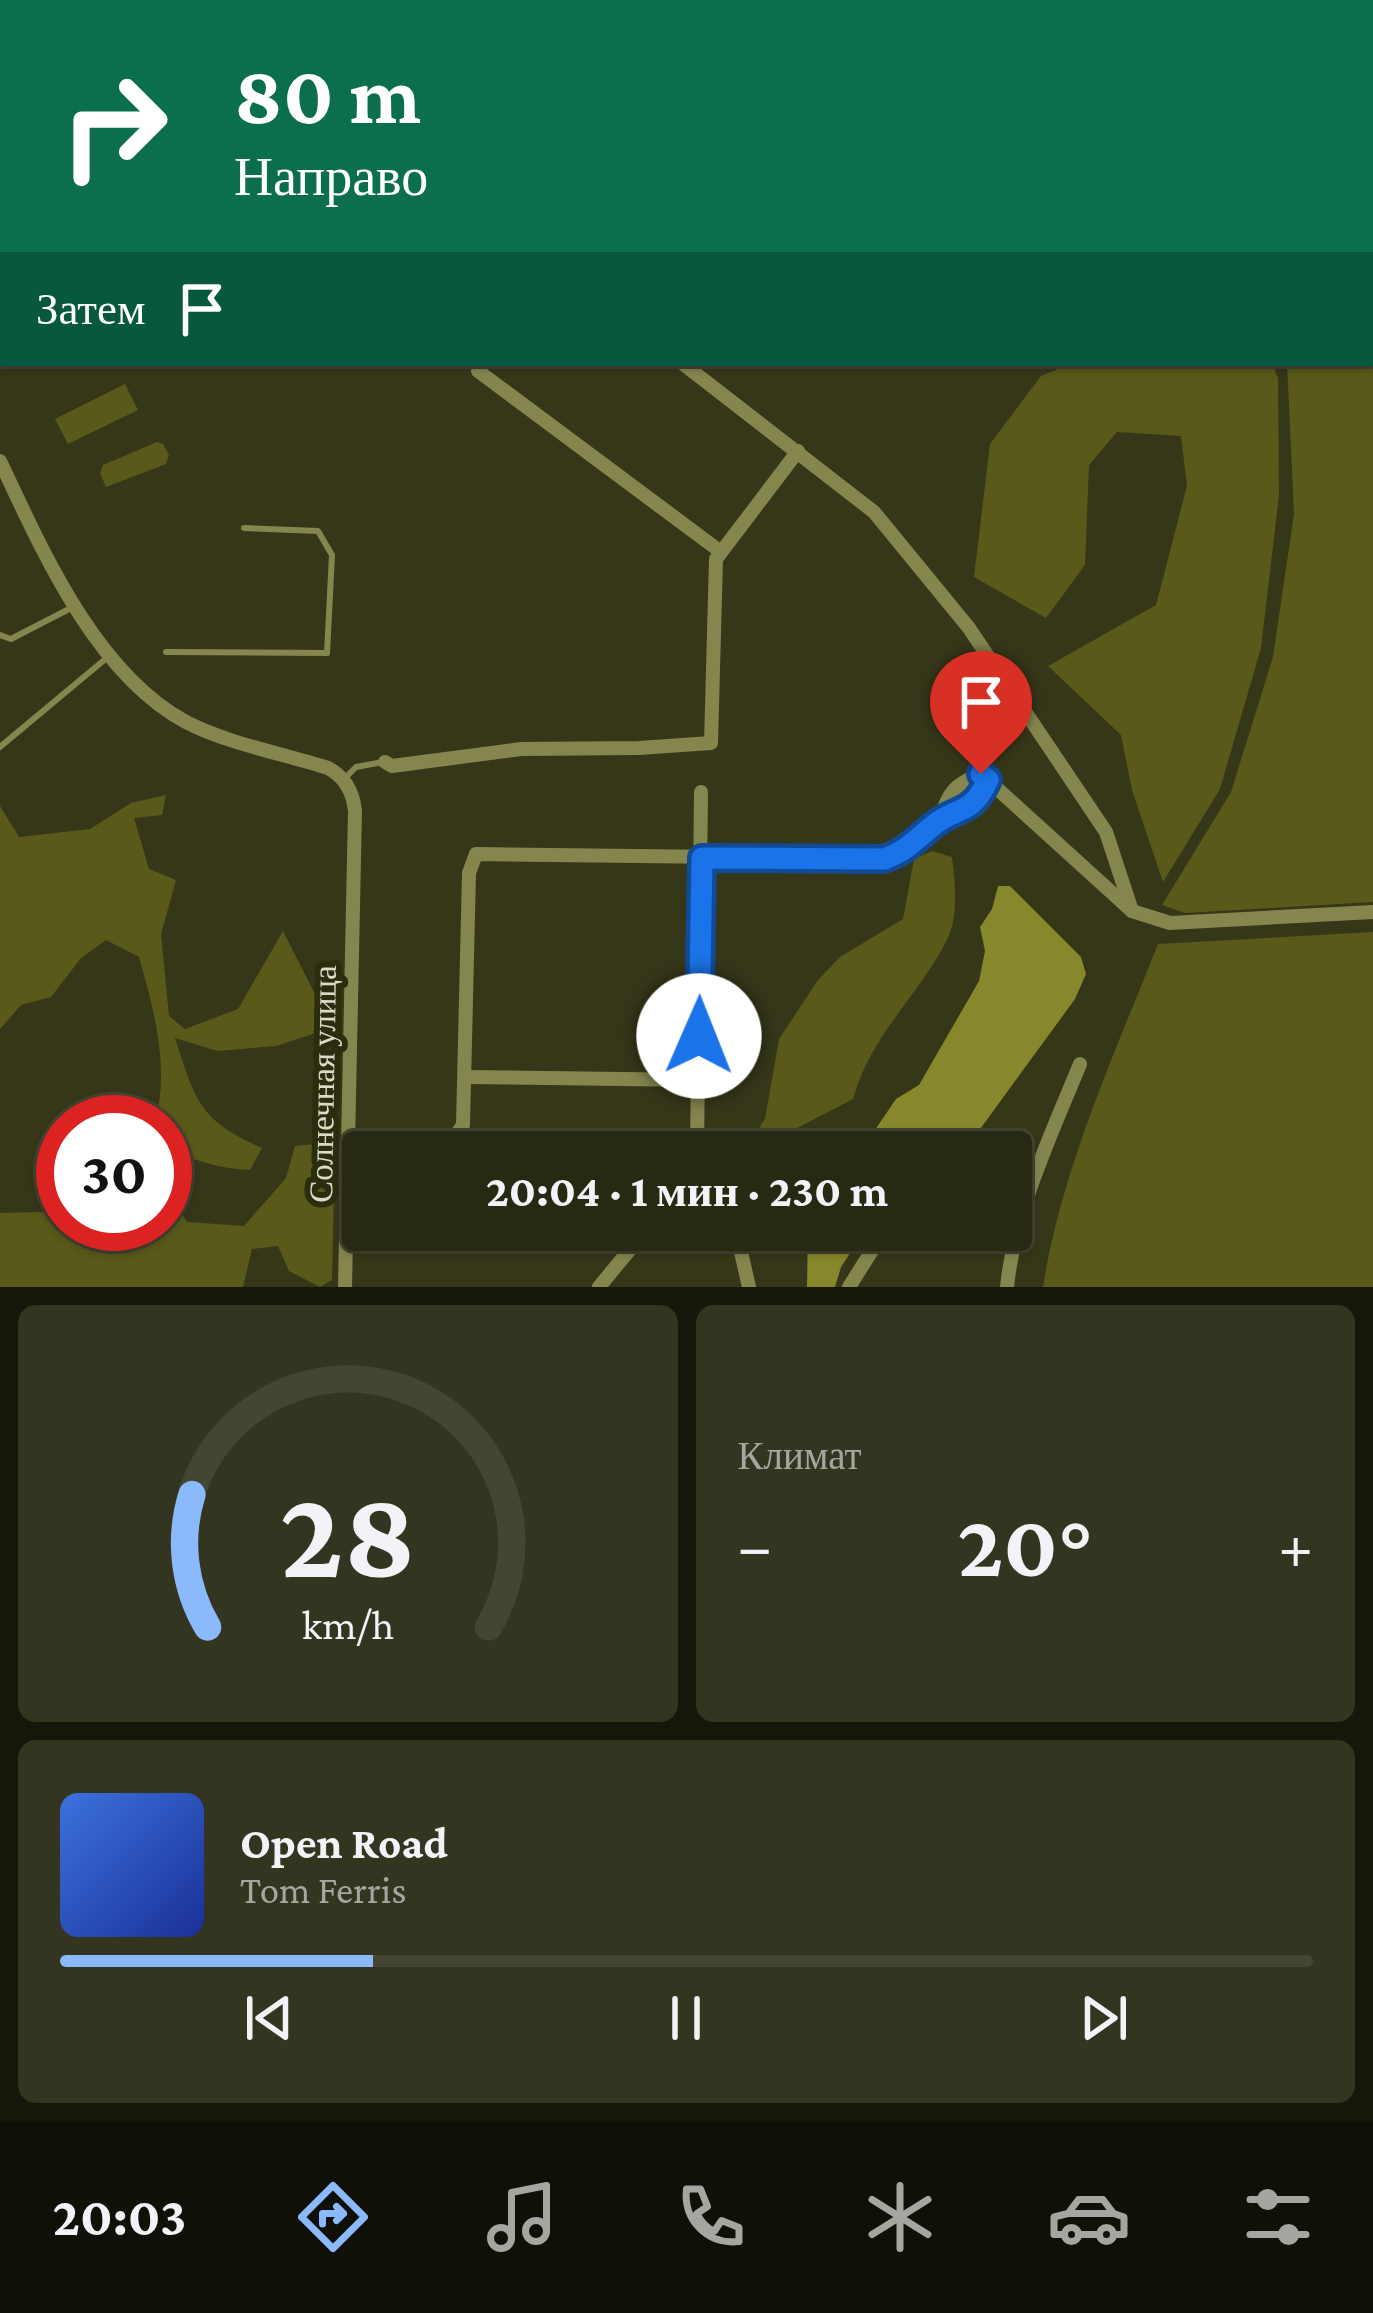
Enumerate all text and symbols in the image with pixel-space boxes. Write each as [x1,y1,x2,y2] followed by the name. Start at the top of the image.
[36,48,192,204] icon: right
[234,48,421,141] text: 80 m
[234,147,428,207] text: Направо
[169,276,235,342] icon: arrive
[36,284,145,334] text: Затем
[930,651,1032,774] pin
[948,669,1014,735] icon: arrive
[302,964,343,1203] street label: Солнечная улица
[636,973,762,1099] position arrow
[36,1095,192,1251] speed limit sign: 30
[486,1166,888,1216] text: 20:04 · 1 мин · 230 m
[738,1434,862,1477] text: Климат
[280,1464,416,1603] text: 28
[957,1495,1093,1595] text: 20°
[738,1509,772,1582] text: −
[1278,1509,1313,1582] text: +
[302,1600,394,1647] text: km/h
[240,1818,448,1868] text: Open Road
[240,1868,406,1911] text: Tom Ferris
[236,1985,302,2051] icon: previous
[653,1985,719,2051] icon: pause
[1071,1985,1137,2051] icon: next
[291,2175,375,2259] icon: directions
[480,2175,564,2259] icon: music
[669,2175,753,2259] icon: phone
[858,2175,942,2259] icon: climate
[1047,2175,1131,2259] icon: car
[1236,2175,1320,2259] icon: filters
[53,2187,186,2247] text: 20:03

